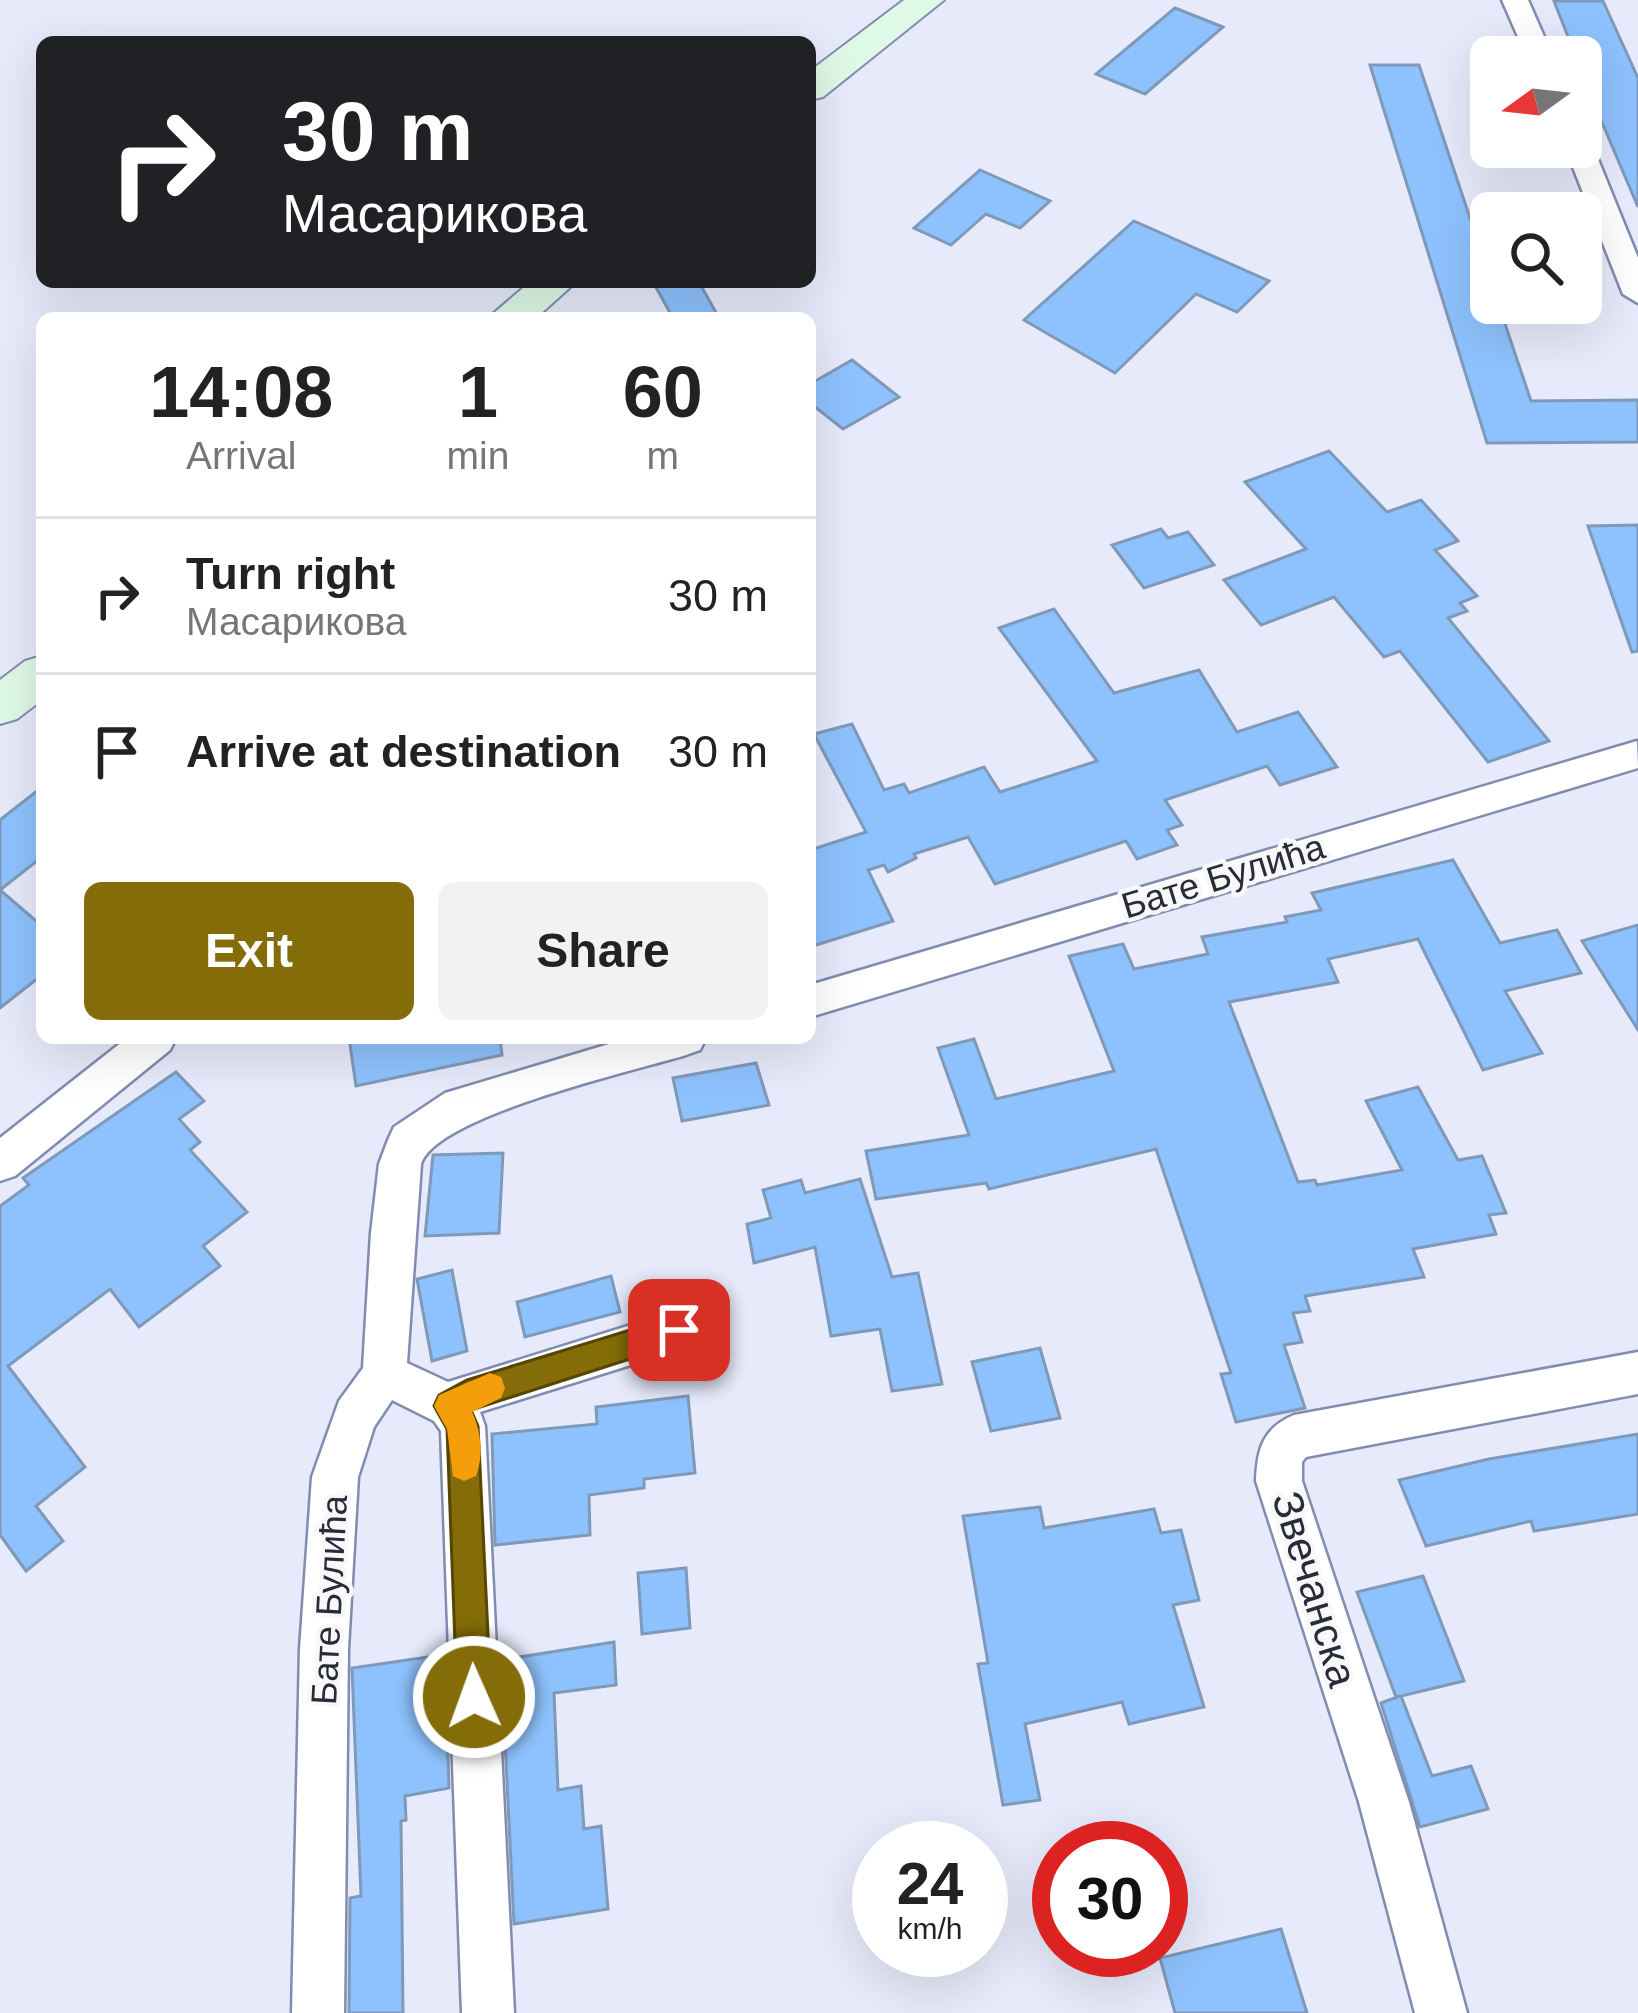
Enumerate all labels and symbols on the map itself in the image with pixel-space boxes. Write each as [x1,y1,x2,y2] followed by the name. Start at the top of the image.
[1470,36,1602,168] north arrow
[1117,825,1330,926] street label: Бате Булића
[628,1279,730,1381] pin
[1263,1486,1367,1693] street label: Звечанска
[303,1493,355,1706] street label: Бате Булића
[411,1634,537,1760] position arrow
[1032,1821,1188,1977] speed limit sign: 30

